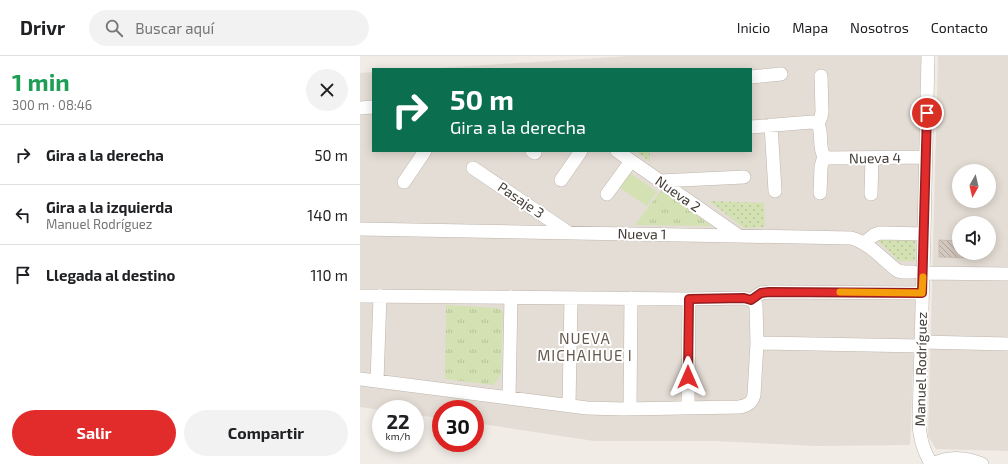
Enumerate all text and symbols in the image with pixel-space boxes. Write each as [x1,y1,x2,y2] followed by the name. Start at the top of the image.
[89,10,369,46] search box
[20,16,65,39] text: Drivr
[103,17,125,39] icon: search
[135,19,214,37] text: Buscar aquí
[737,19,770,36] text: Inicio
[792,19,828,36] text: Mapa
[850,19,909,36] text: Nosotros
[931,19,988,36] text: Contacto
[12,67,70,96] text: 1 min
[306,69,348,111] button: close
[450,82,514,116] text: 50 m
[384,84,436,136] icon: right
[910,96,944,130] pin
[12,97,92,113] text: 300 m · 08:46
[916,102,938,124] icon: arrive
[450,116,586,138] text: Gira a la derecha
[12,144,34,166] icon: right
[46,146,164,164] text: Gira a la derecha
[314,146,348,164] text: 50 m
[849,149,901,166] street label: Nueva 4
[952,164,996,208] north arrow
[952,164,996,260] map controls
[652,172,704,215] street label: Nueva 2
[495,178,548,221] street label: Pasaje 3
[46,198,173,216] text: Gira a la izquierda
[12,204,34,226] icon: left
[307,206,348,224] text: 140 m
[46,216,152,232] text: Manuel Rodríguez
[952,216,996,260] button: sound
[617,225,667,242] street label: Nueva 1
[12,264,34,286] icon: arrive
[46,266,175,284] text: Llegada al destino
[311,266,348,284] text: 110 m
[911,312,930,426] street label: Manuel Rodríguez
[537,329,633,364] district label: NUEVA MICHAIHUE I
[667,356,709,398] position arrow
[432,400,484,452] speed limit sign: 30
[386,409,410,433] text: 22
[12,410,176,456] button: Salir
[184,410,348,456] button: Compartir
[386,430,410,442] text: km/h

